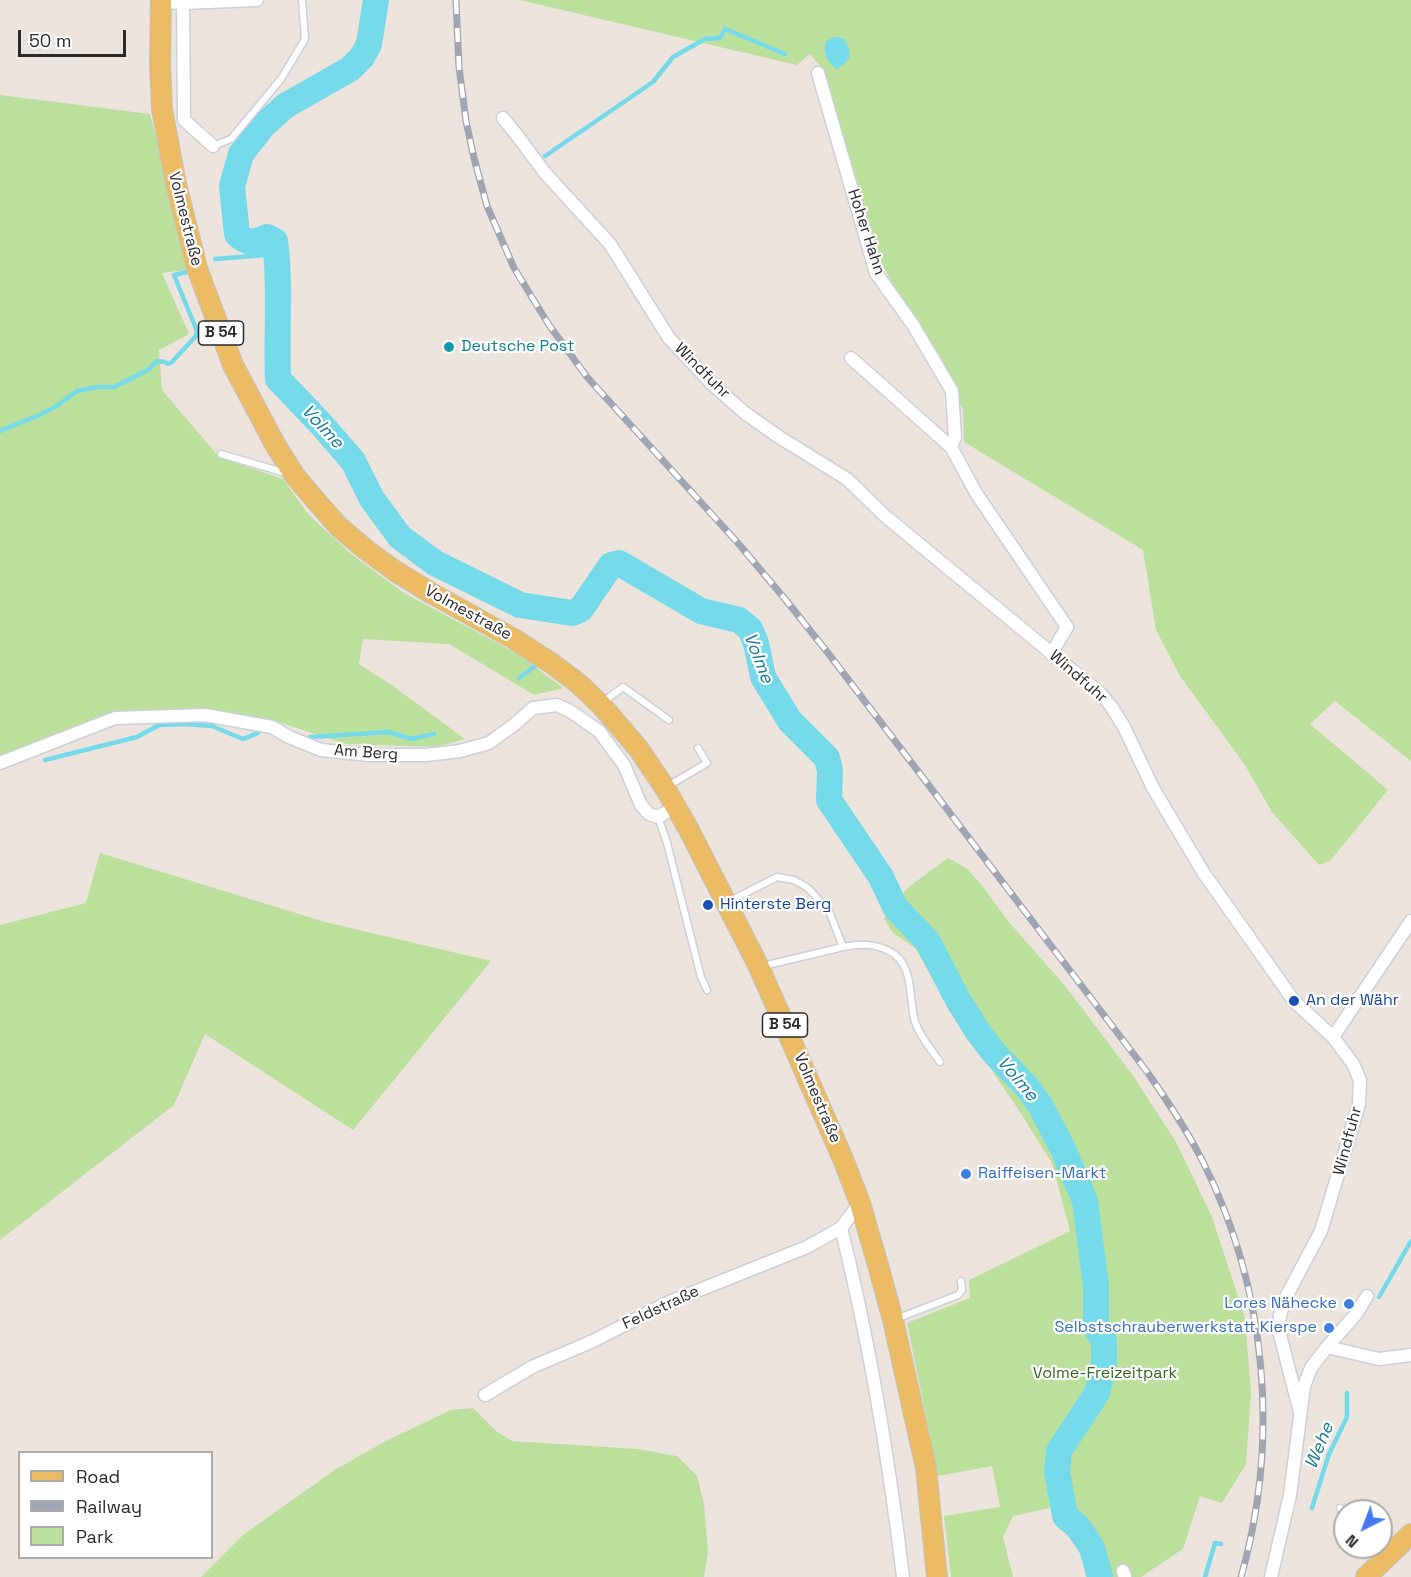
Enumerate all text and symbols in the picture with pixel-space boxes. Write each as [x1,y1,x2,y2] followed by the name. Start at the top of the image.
[21,18,129,56] scale bar
[29,29,71,52] text: 50 m
[164,170,206,268] street label: Volmestraße
[843,187,889,277] street label: Hoher Hahn
[198,321,244,345] road number: B 54
[461,337,574,357] place label: Deutsche Post
[670,339,734,403] street label: Windfuhr
[442,340,456,354] marker: Deutsche Post
[296,401,348,453] water label: Volme
[421,581,515,645] street label: Volmestraße
[739,630,777,686] water label: Volme
[1045,647,1111,707] street label: Windfuhr
[333,741,399,765] street label: Am Berg
[720,895,831,915] place label: Hinterste Berg
[701,898,715,912] marker: Hinterste Berg
[1306,991,1399,1011] place label: An der Währ
[1287,994,1301,1008] marker: An der Währ
[762,1013,808,1037] road number: B 54
[789,1050,845,1146] street label: Volmestraße
[992,1052,1042,1106] water label: Volme
[1330,1104,1366,1178] street label: Windfuhr
[978,1164,1106,1184] place label: Raiffeisen-Markt
[959,1167,973,1181] marker: Raiffeisen-Markt
[620,1282,702,1334] street label: Feldstraße
[1224,1294,1337,1314] place label: Lores Nähecke
[1342,1297,1356,1311] marker: Lores Nähecke
[1055,1318,1317,1338] place label: Selbstschrauberwerkstatt Kierspe
[1322,1321,1336,1335] marker: Selbstschrauberwerkstatt Kierspe
[1033,1364,1177,1384] park label: Volme-Freizeitpark
[1301,1420,1339,1472] water label: Wehe
[18,1451,213,1559] legend
[76,1465,120,1488] text: Road
[76,1495,142,1518] text: Railway
[1333,1499,1393,1559] north arrow
[76,1525,113,1548] text: Park
[1341,1530,1363,1553] text: N

